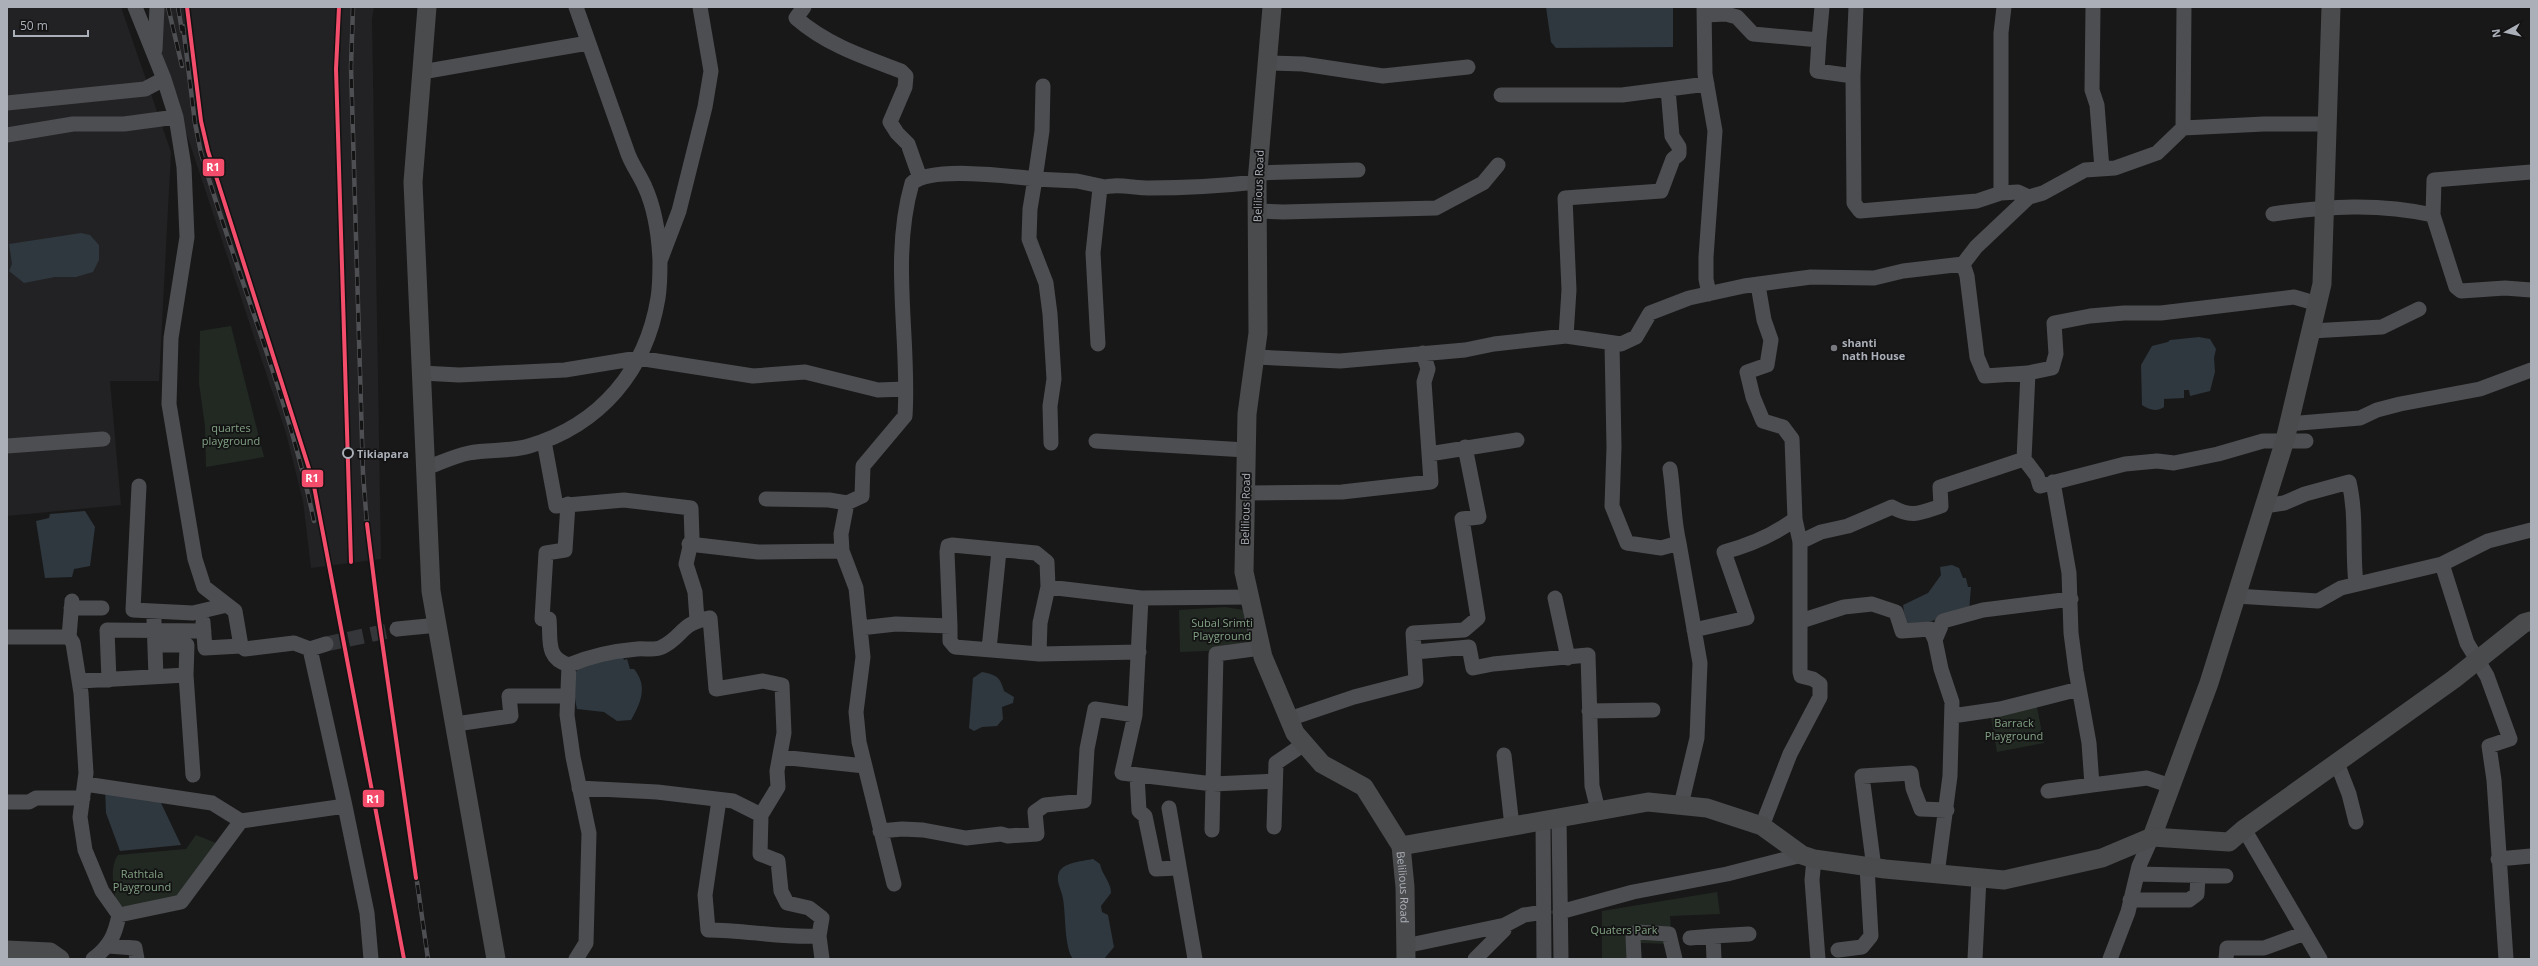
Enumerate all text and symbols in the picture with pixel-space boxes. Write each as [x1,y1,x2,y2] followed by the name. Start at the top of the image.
[14,12,88,38] scale bar
[2486,12,2526,52] north arrow
[20,17,48,34] text: 50 m
[2488,28,2504,39] text: N
[1249,150,1267,222] street label: Belilious Road
[202,158,225,177] line badge: R1
[206,159,220,174] text: R1
[1842,335,1906,363] place label: shanti nath House
[1829,343,1839,353] marker: shanti nath House
[202,420,260,448] park label: quartes playground
[357,446,409,461] place label: Tikiapara
[342,447,354,459] marker: Tikiapara
[301,469,324,488] line badge: R1
[305,470,319,485] text: R1
[1237,473,1253,545] street label: Belilious Road
[1191,615,1253,643] park label: Subal Srimti Playground
[1985,715,2043,743] park label: Barrack Playground
[362,789,385,808] line badge: R1
[366,791,380,806] text: R1
[1394,851,1413,923] street label: Belilious Road
[113,866,171,894] park label: Rathtala Playground
[1590,922,1658,937] park label: Quaters Park

